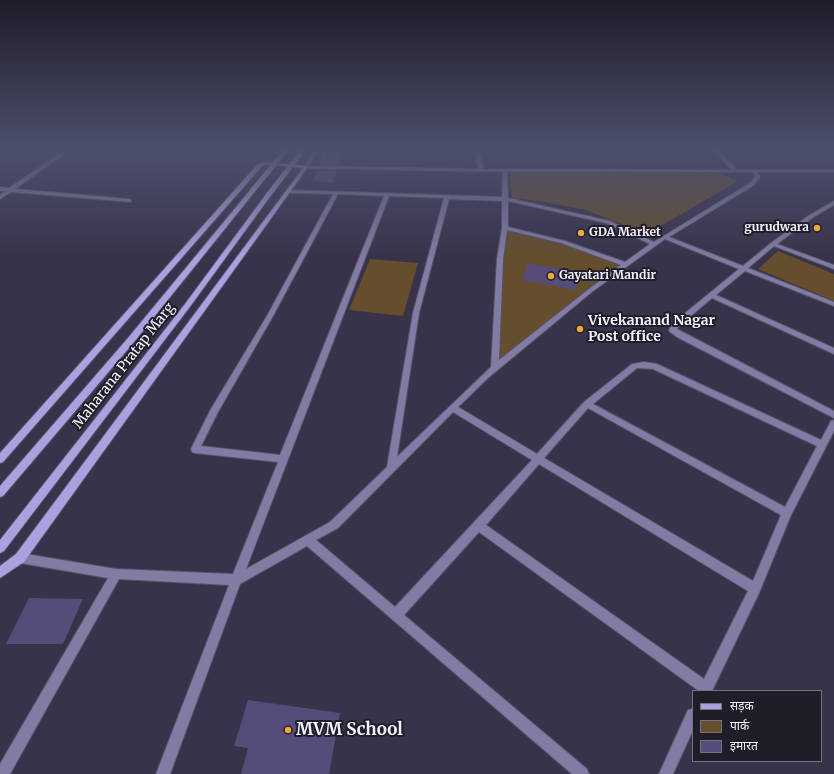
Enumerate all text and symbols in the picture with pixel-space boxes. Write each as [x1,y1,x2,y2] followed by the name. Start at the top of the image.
[744,221,809,235] place label: gurudwara
[812,223,822,233] marker: gurudwara
[589,226,661,240] place label: GDA Market
[576,228,586,238] marker: GDA Market
[559,269,656,283] place label: Gayatari Mandir
[546,271,556,281] marker: Gayatari Mandir
[70,300,178,432] street label: Maharana Pratap Marg
[588,313,715,346] place label: Vivekanand Nagar Post office
[575,324,585,334] marker: Vivekanand Nagar Post office
[692,690,822,762] legend
[730,698,754,713] text: सड़क
[730,718,749,733] text: पार्क
[296,720,403,740] place label: MVM School
[283,725,293,735] marker: MVM School
[730,738,758,753] text: इमारत

